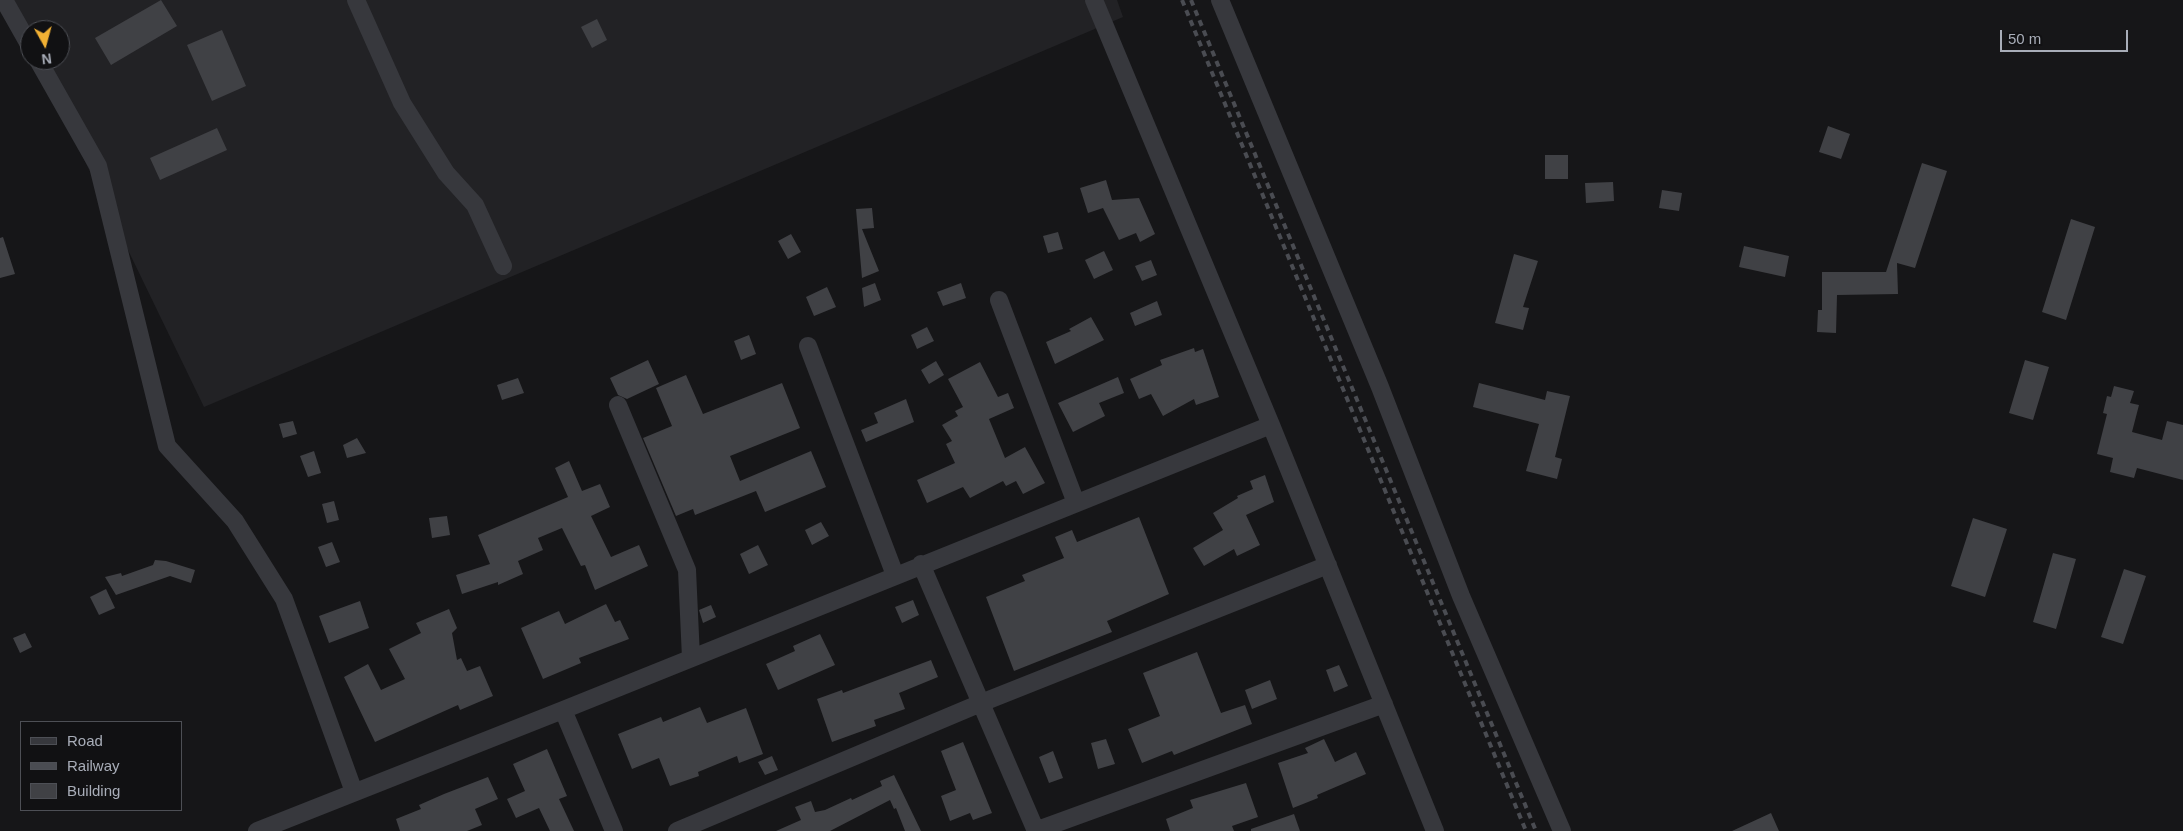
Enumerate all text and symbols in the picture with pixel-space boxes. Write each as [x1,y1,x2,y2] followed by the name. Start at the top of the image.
[20,20,70,70] north arrow
[2003,20,2130,52] scale bar
[2008,30,2041,47] text: 50 m
[41,50,53,67] text: N
[20,721,182,811] legend
[67,732,103,749] text: Road
[67,757,120,774] text: Railway
[67,782,120,799] text: Building

